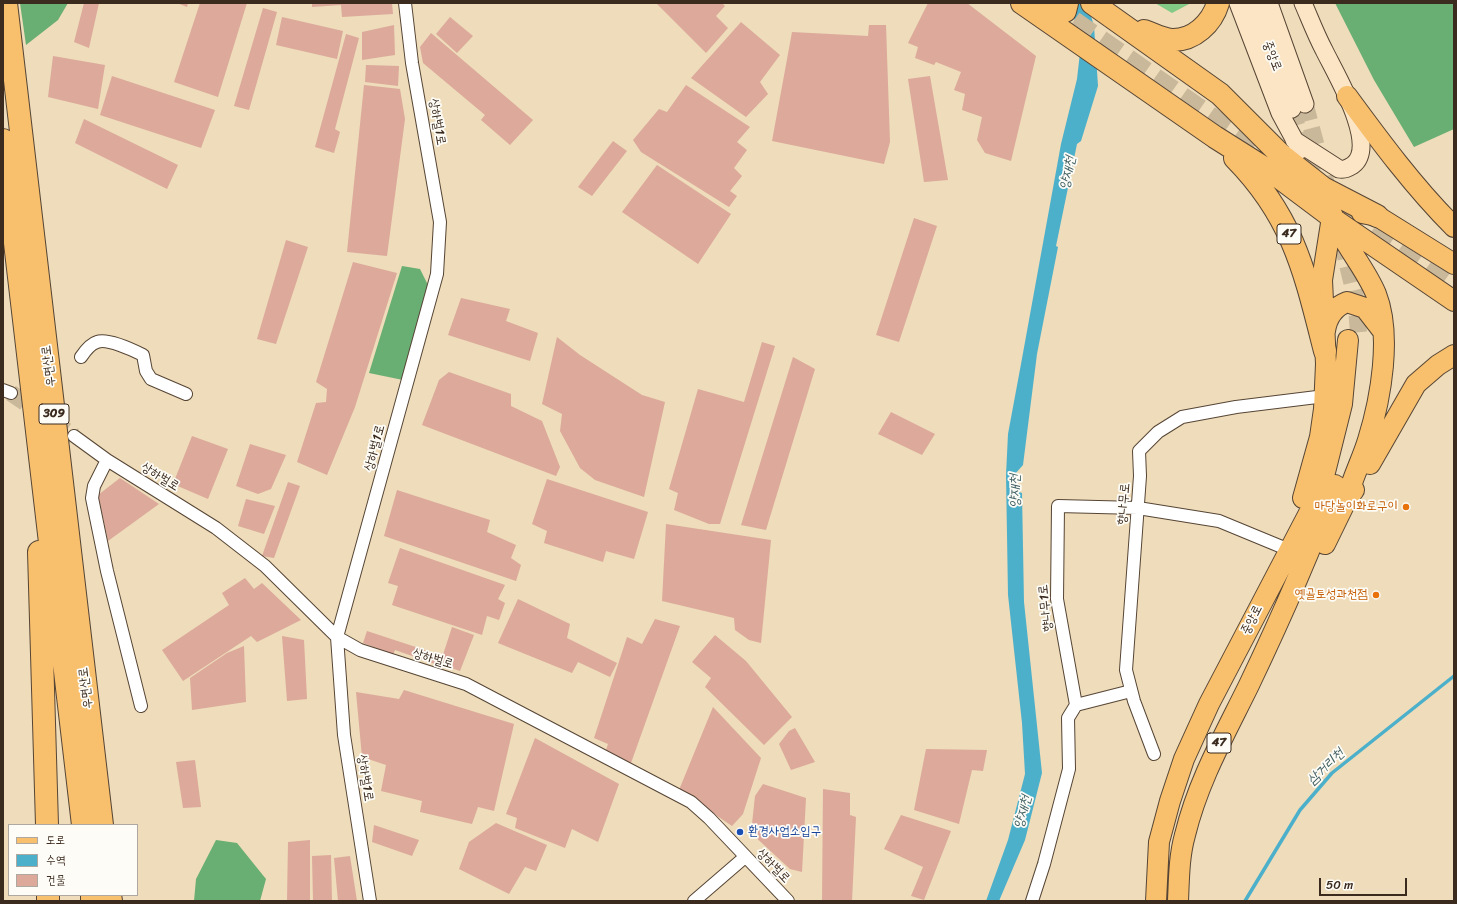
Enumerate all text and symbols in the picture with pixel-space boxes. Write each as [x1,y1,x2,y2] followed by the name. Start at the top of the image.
[1259,39,1285,73] street label: 중앙로
[425,97,449,147] street label: 상하벌1로
[1056,155,1080,191] water label: 양재천
[1277,224,1301,244] road number: 47
[39,344,59,388] street label: 우면산로
[39,404,69,424] road number: 309
[361,423,389,473] street label: 상하벌1로
[138,459,182,495] street label: 상하벌로
[1007,474,1023,508] water label: 양재천
[1114,482,1134,526] street label: 향나무로
[1314,499,1398,515] place label: 마당놀이화로구이
[1401,502,1411,512] marker: 마당놀이화로구이
[1036,584,1056,632] street label: 향나무1로
[1295,587,1368,603] place label: 옛골토성과천점
[1371,590,1381,600] marker: 옛골토성과천점
[1238,602,1266,638] street label: 중앙로
[411,645,455,673] street label: 상하벌로
[76,666,96,710] street label: 우면산로
[1207,733,1231,753] road number: 47
[1304,745,1348,789] water label: 삼거리천
[354,753,376,803] street label: 상하벌1로
[1011,794,1035,830] water label: 양재천
[8,824,138,896] legend
[748,824,821,840] place label: 환경사업소입구
[735,827,745,837] marker: 환경사업소입구
[46,829,65,851] text: 도로
[753,846,793,886] street label: 상하벌로
[46,849,65,871] text: 수역
[46,869,65,891] text: 건물
[1321,870,1409,896] scale bar
[1326,874,1353,896] text: 50 m

